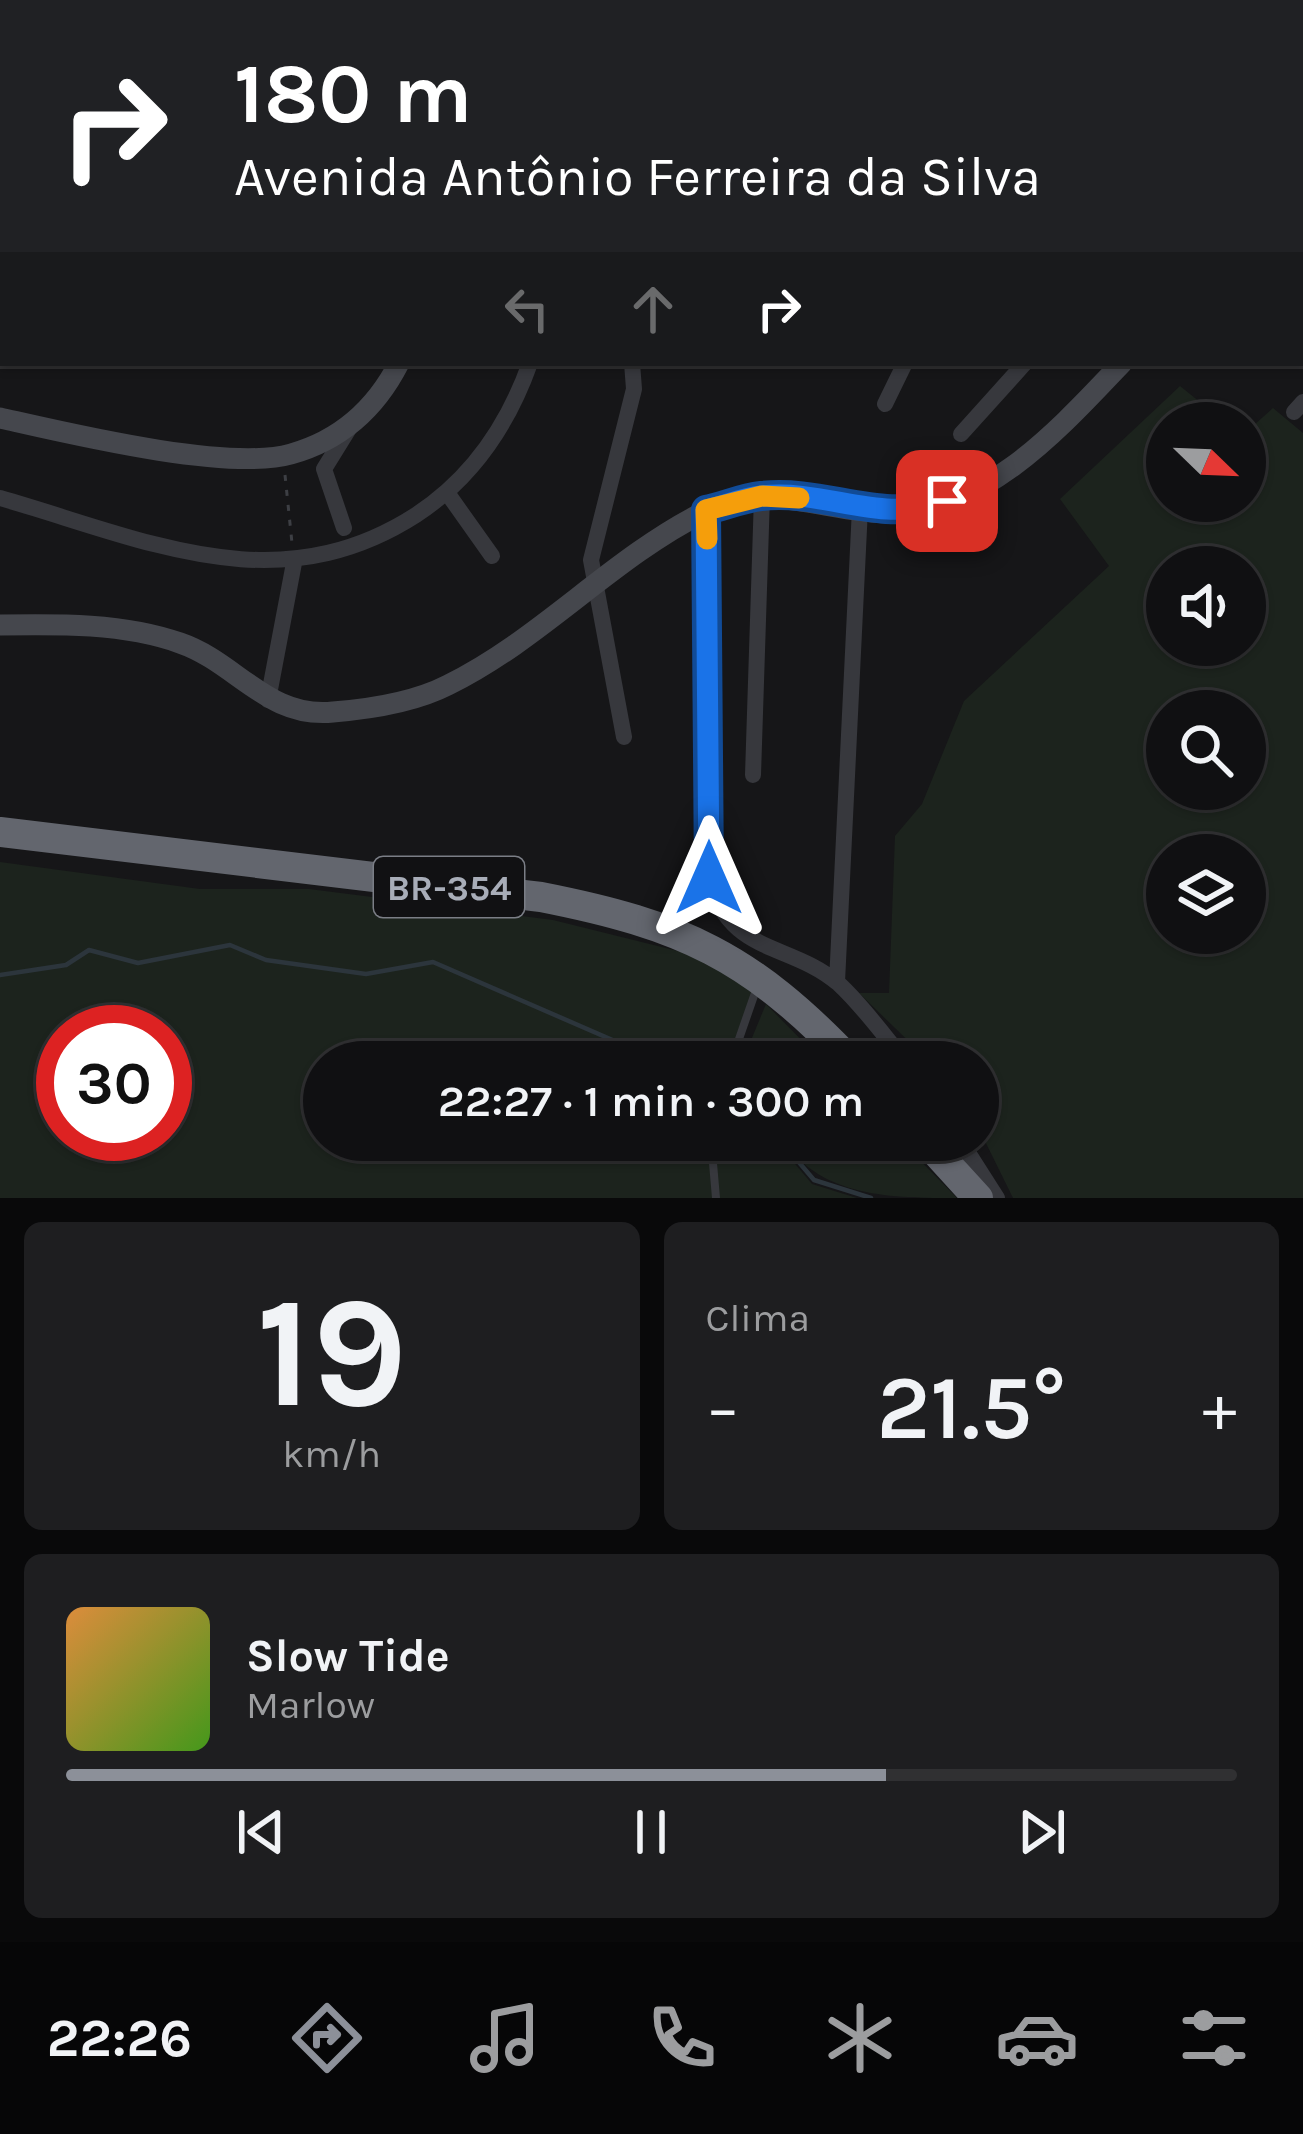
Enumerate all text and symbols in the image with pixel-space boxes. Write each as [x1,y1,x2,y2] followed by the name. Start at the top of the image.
[234,45,472,143] text: 180 m
[36,48,192,204] icon: right
[234,145,1041,209] text: Avenida Antônio Ferreira da Silva
[494,276,560,342] icon: left
[620,276,686,342] icon: ahead
[746,276,812,342] icon: right
[1146,402,1266,522] north arrow
[1146,402,1266,954] map controls
[896,450,998,552] pin
[914,468,980,534] icon: arrive
[1146,546,1266,666] button: sound
[1146,690,1266,810] button: search
[646,815,772,941] position arrow
[1146,834,1266,954] button: layers
[374,857,524,917] road number: BR-354
[36,1005,192,1161] speed limit sign: 30
[438,1075,864,1127] text: 22:27 · 1 min · 300 m
[256,1262,407,1444] text: 19
[706,1295,810,1341] text: Clima
[877,1355,1066,1461] text: 21.5°
[706,1369,740,1447] text: −
[1202,1369,1237,1447] text: +
[282,1431,381,1477] text: km/h
[246,1630,450,1682] text: Slow Tide
[246,1682,375,1728] text: Marlow
[228,1799,294,1865] icon: previous
[618,1799,684,1865] icon: pause
[1009,1799,1075,1865] icon: next
[285,1996,369,2080] icon: directions
[463,1996,547,2080] icon: music
[640,1996,724,2080] icon: phone
[818,1996,902,2080] icon: climate
[995,1996,1079,2080] icon: car
[1172,1996,1256,2080] icon: filters
[47,2006,192,2070] text: 22:26

